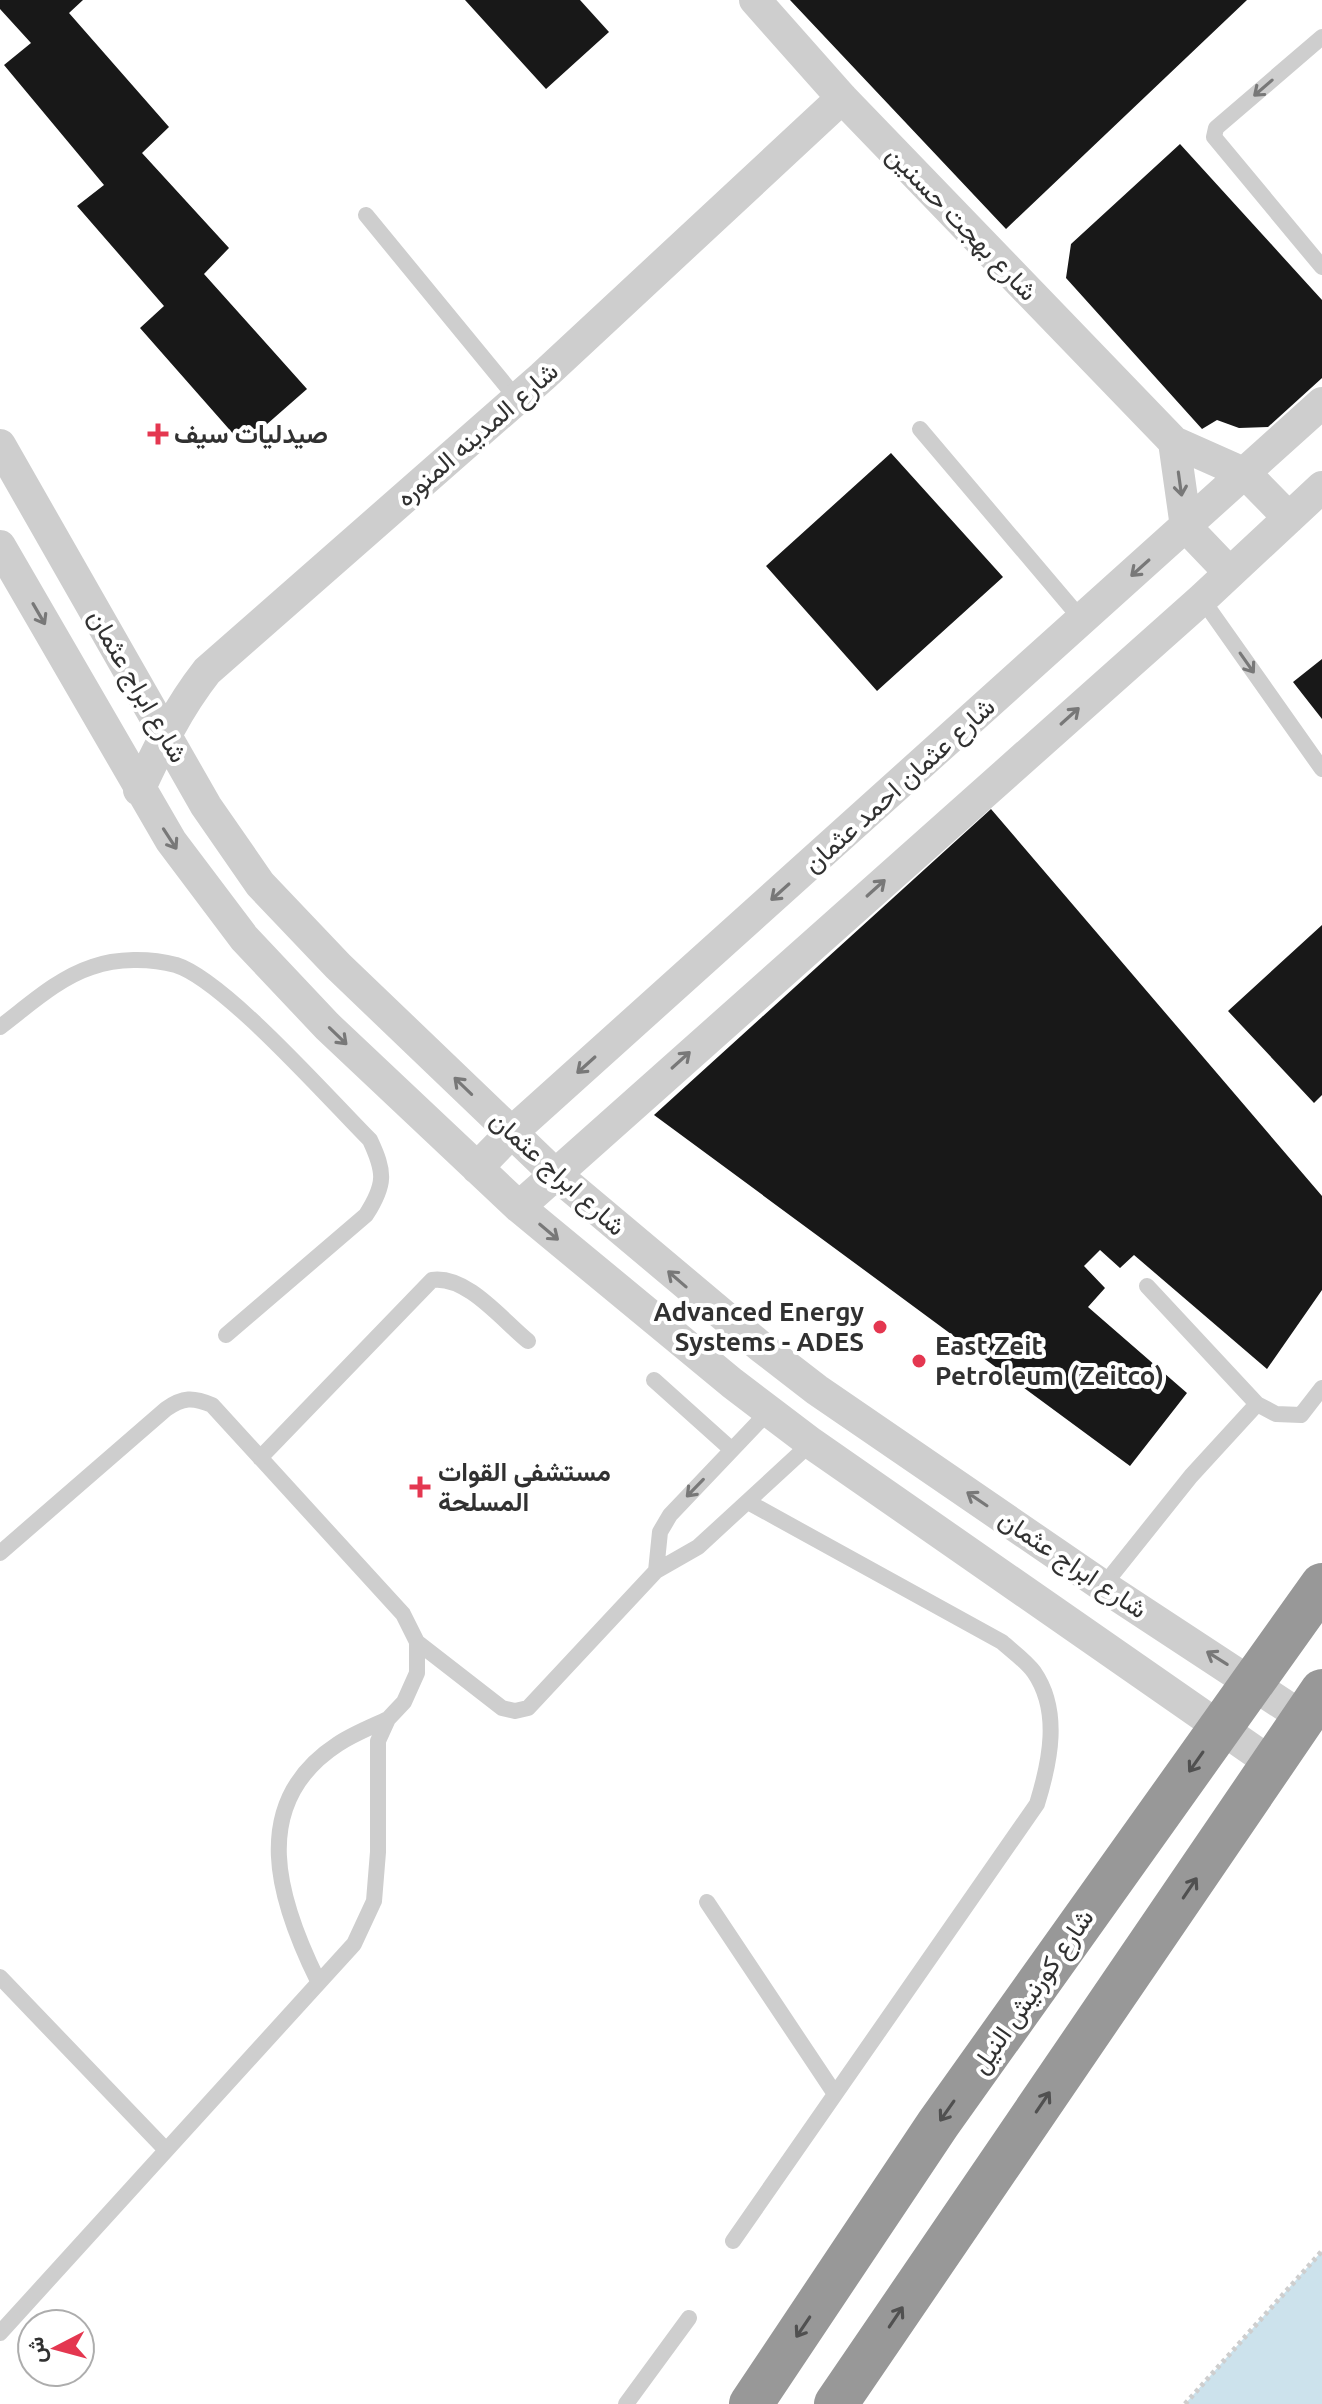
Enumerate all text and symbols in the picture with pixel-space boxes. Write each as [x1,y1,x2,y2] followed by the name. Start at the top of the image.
[1253,78,1274,96] one-way arrow
[878,139,1044,309] street label: شارع بهجت حسنين
[390,356,566,515] street label: شارع المدينه المنوره
[174,419,328,449] place label: صيدليات سيف
[149,425,167,443] marker: صيدليات سيف
[1173,471,1188,496] one-way arrow
[1130,559,1150,577] one-way arrow
[31,602,47,625] one-way arrow
[79,604,194,769] street label: شارع ابراج عثمان
[1239,652,1255,674] one-way arrow
[797,691,1003,881] street label: شارع عثمان احمد عثمان
[1060,707,1080,725] one-way arrow
[161,827,178,849] one-way arrow
[865,879,885,897] one-way arrow
[770,882,790,900] one-way arrow
[328,1026,347,1045] one-way arrow
[670,1052,690,1070] one-way arrow
[577,1056,597,1074] one-way arrow
[454,1077,473,1096] one-way arrow
[482,1104,632,1244] street label: شارع ابراج عثمان
[539,1223,559,1241] one-way arrow
[668,1270,688,1288] one-way arrow
[653,1297,864,1356] place label: Advanced Energy Systems - ADES
[871,1318,889,1336] marker: Advanced Energy Systems - ADES
[935,1331,1164,1390] place label: East Zeit Petroleum (Zeitco)
[910,1352,928,1370] marker: East Zeit Petroleum (Zeitco)
[438,1457,611,1516] place label: مستشفى القوات المسلحة
[409,1476,431,1498] marker: مستشفى القوات المسلحة
[686,1478,705,1498] one-way arrow
[966,1491,988,1507] one-way arrow
[992,1504,1153,1627] street label: شارع ابراج عثمان
[1206,1650,1229,1666] one-way arrow
[1187,1751,1204,1773] one-way arrow
[1182,1877,1198,1899] one-way arrow
[964,1903,1102,2081] street label: شارع كورنيش النيل
[1035,2092,1051,2114] one-way arrow
[939,2099,955,2121] one-way arrow
[887,2306,904,2328] one-way arrow
[16,2308,96,2388] north arrow
[795,2315,811,2338] one-way arrow
[22,2335,51,2365] text: ش

